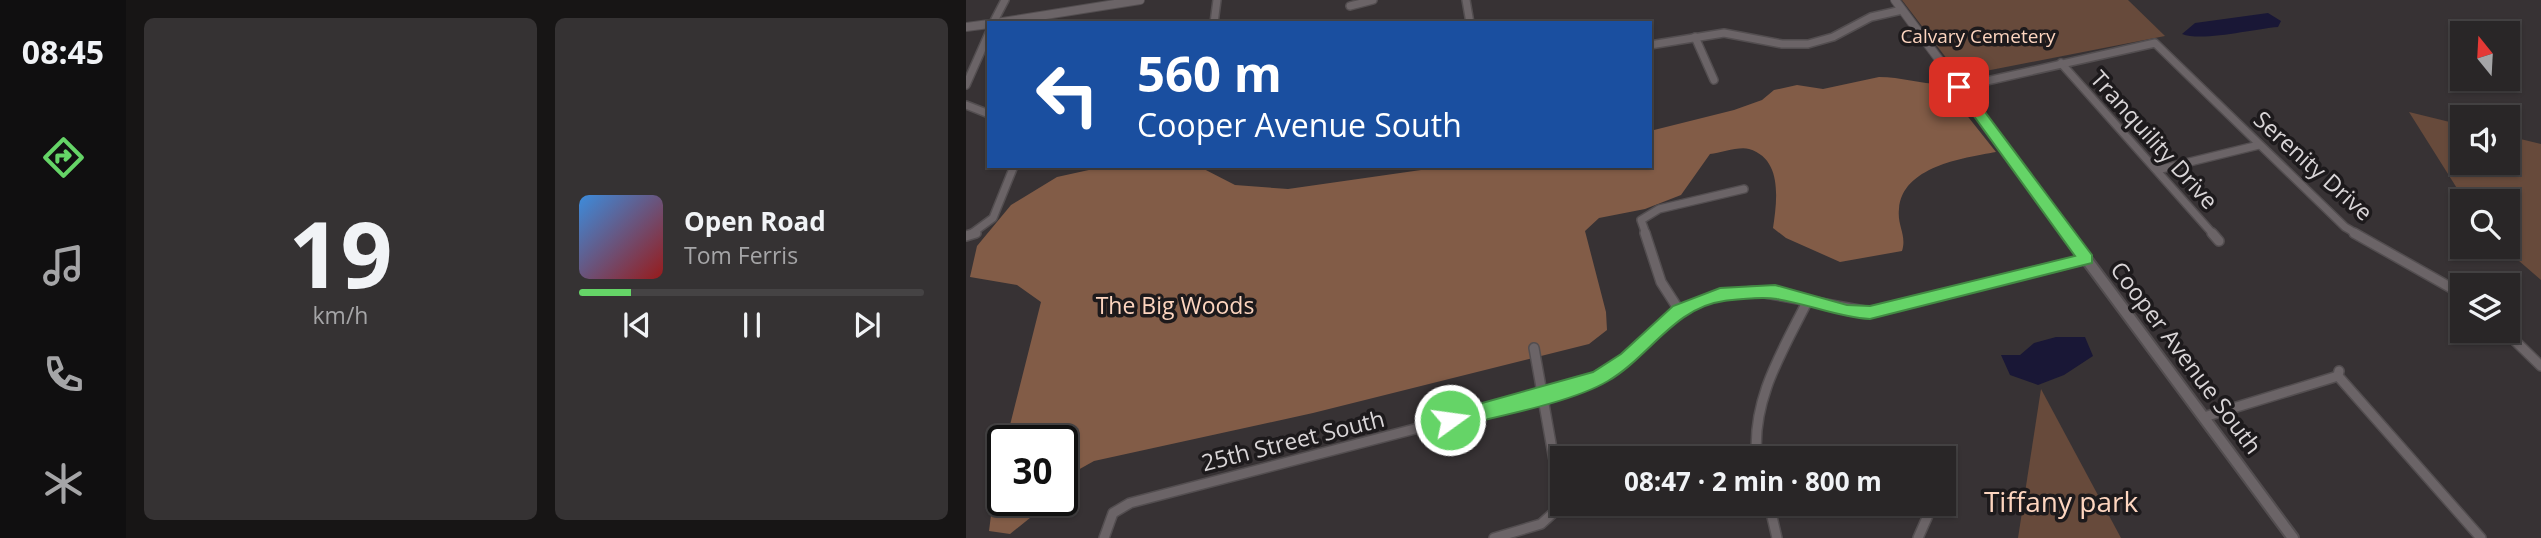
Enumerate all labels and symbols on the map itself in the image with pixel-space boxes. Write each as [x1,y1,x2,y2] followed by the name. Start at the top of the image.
[2450,21,2520,91] north arrow
[1900,23,2056,49] park label: Calvary Cemetery
[1929,57,1989,117] pin
[2084,63,2226,216] street label: Tranquility Drive
[2247,103,2380,227] street label: Serenity Drive
[2104,255,2270,460] street label: Cooper Avenue South
[1096,289,1254,321] park label: The Big Woods
[1413,383,1487,457] position arrow
[1198,402,1388,478] street label: 25th Street South
[987,425,1078,516] speed limit sign: 30
[1984,482,2138,520] park label: Tiffany park

